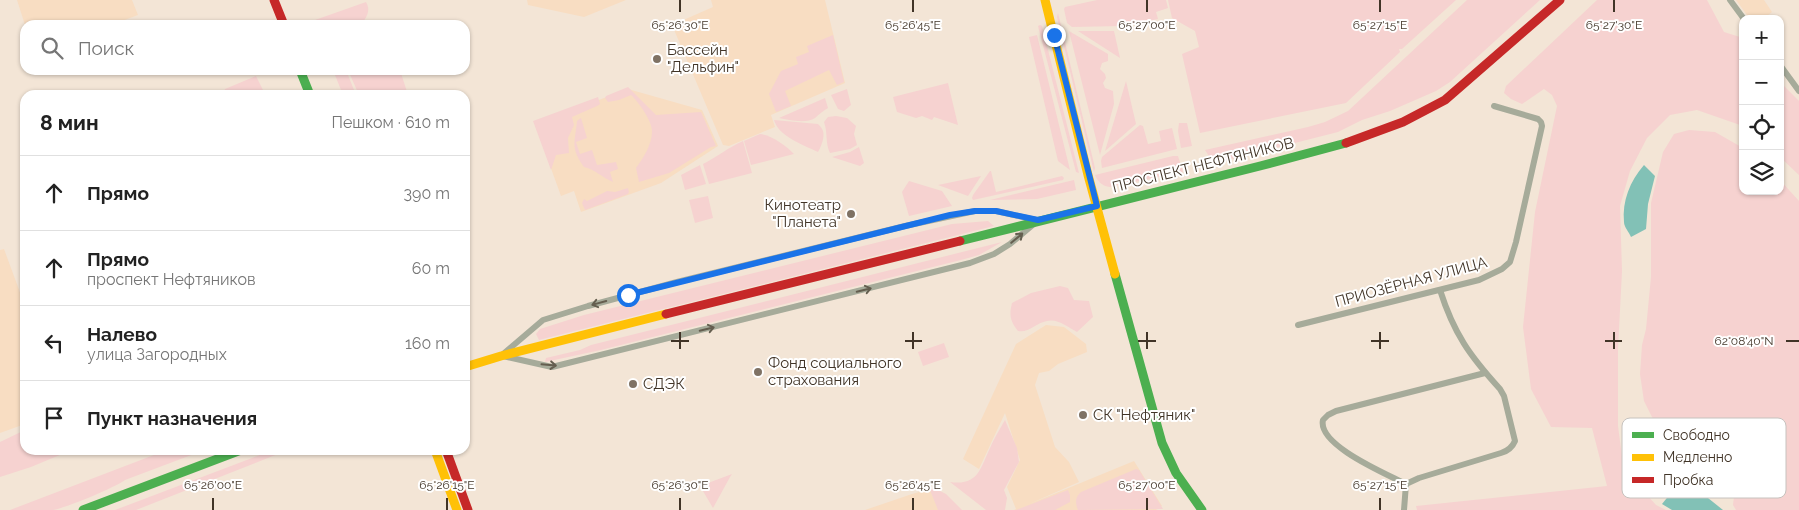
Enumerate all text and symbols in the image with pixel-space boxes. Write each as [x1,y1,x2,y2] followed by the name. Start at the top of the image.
[1739,15,1784,195] map controls
[1739,15,1784,60] button: +
[651,18,709,32] text: 65°26'30"E
[885,18,941,32] text: 65°26'45"E
[1118,18,1176,32] text: 65°27'00"E
[1353,18,1407,32] text: 65°27'15"E
[1586,18,1642,32] text: 65°27'30"E
[20,20,470,75] search box
[1043,24,1066,47] route end
[38,34,66,62] icon: search
[78,37,134,59] text: Поиск
[667,41,739,76] place label: Бассейн "Дельфин"
[651,53,663,65] marker: Бассейн "Дельфин"
[1739,60,1784,105] button: −
[1739,105,1784,150] button: locate
[40,110,99,135] text: 8 мин
[332,113,450,132] text: Пешком · 610 m
[1110,134,1296,196] street label: ПРОСПЕКТ НЕФТЯНИКОВ
[1739,150,1784,195] button: layers
[40,179,68,207] icon: ahead
[87,182,149,204] text: Прямо
[404,184,450,203] text: 390 m
[764,196,841,231] place label: Кинотеатр "Планета"
[845,208,857,220] marker: Кинотеатр "Планета"
[1010,233,1023,244] one-way arrow
[87,248,149,270] text: Прямо
[1333,252,1489,311] street label: ПРИОЗЁРНАЯ УЛИЦА
[40,254,68,282] icon: ahead
[412,259,450,278] text: 60 m
[87,270,256,289] text: проспект Нефтяников
[617,284,640,307] route start
[856,285,872,294] one-way arrow
[591,299,607,308] one-way arrow
[87,323,157,345] text: Налево
[698,324,714,333] one-way arrow
[40,329,68,357] icon: left
[405,334,450,353] text: 160 m
[1715,334,1773,348] text: 62°08'40"N
[87,345,227,364] text: улица Загородных
[768,354,902,389] place label: Фонд социального страхования
[540,360,556,369] one-way arrow
[752,366,764,378] marker: Фонд социального страхования
[643,375,685,393] place label: СДЭК
[627,378,639,390] marker: СДЭК
[40,404,68,432] icon: arrive
[1093,406,1195,424] place label: СК "Нефтяник"
[87,407,257,429] text: Пункт назначения
[1077,409,1089,421] marker: СК "Нефтяник"
[1622,418,1786,498] legend
[1663,427,1730,443] text: Свободно
[1663,449,1732,465] text: Медленно
[1663,472,1713,488] text: Пробка
[184,478,242,492] text: 65°26'00"E
[419,478,475,492] text: 65°26'15"E
[651,478,709,492] text: 65°26'30"E
[885,478,941,492] text: 65°26'45"E
[1118,478,1176,492] text: 65°27'00"E
[1353,478,1407,492] text: 65°27'15"E

